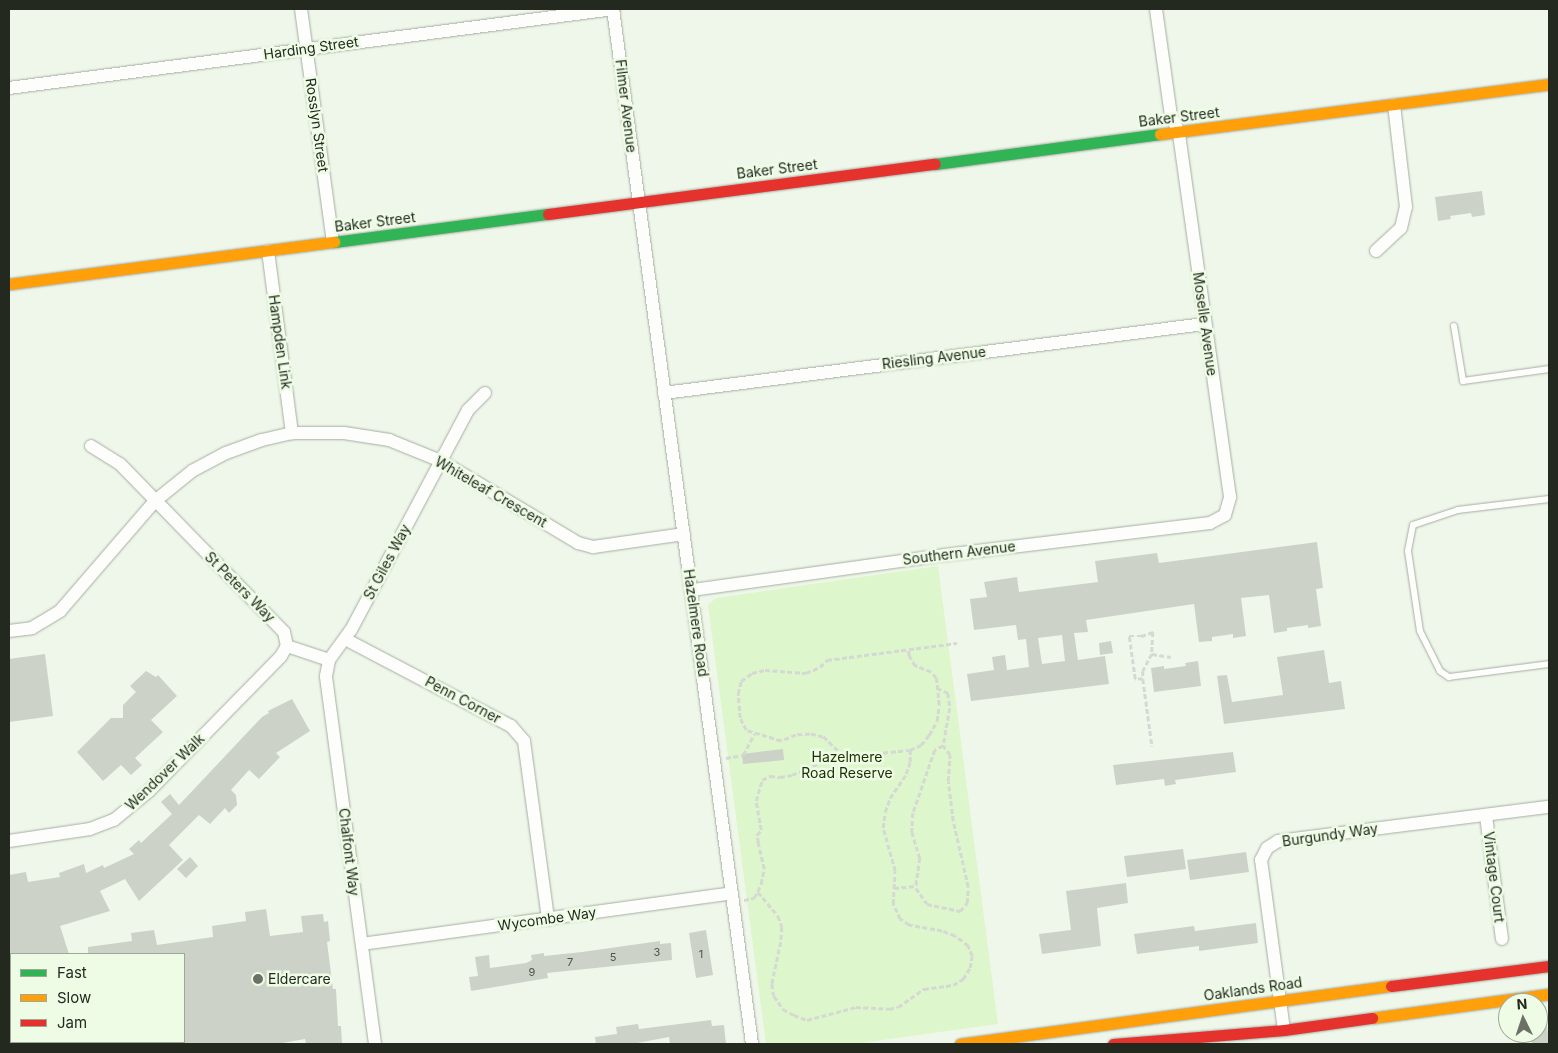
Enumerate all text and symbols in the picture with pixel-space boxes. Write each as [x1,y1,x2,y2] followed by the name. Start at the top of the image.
[263,33,359,63] street label: Harding Street
[612,58,640,154] street label: Filmer Avenue
[302,77,332,173] street label: Rosslyn Street
[1138,104,1220,130] street label: Baker Street
[736,156,818,182] street label: Baker Street
[334,209,416,235] street label: Baker Street
[1189,271,1221,377] street label: Moselle Avenue
[265,294,295,390] street label: Hampden Link
[881,343,987,373] street label: Riesling Avenue
[432,453,550,531] street label: Whiteleaf Crescent
[360,521,414,603] street label: St Giles Way
[902,538,1016,568] street label: Southern Avenue
[201,548,279,626] street label: St Peters Way
[680,568,712,678] street label: Hazelmere Road
[422,673,504,727] street label: Penn Corner
[122,730,208,814] street label: Wendover Walk
[801,749,893,782] park label: Hazelmere Road Reserve
[335,807,363,897] street label: Chalfont Way
[1281,820,1379,850] street label: Burgundy Way
[1480,831,1508,923] street label: Vintage Court
[497,904,597,934] street label: Wycombe Way
[654,945,660,959] house number: 3
[699,947,703,961] house number: 1
[610,950,616,964] house number: 5
[10,953,185,1043] legend
[567,955,573,969] house number: 7
[57,963,87,982] text: Fast
[529,965,535,979] house number: 9
[268,971,331,987] place label: Eldercare
[252,973,264,985] marker: Eldercare
[1203,974,1303,1004] street label: Oaklands Road
[57,988,91,1007] text: Slow
[1498,993,1548,1043] north arrow
[1516,995,1528,1012] text: N
[57,1013,87,1032] text: Jam

